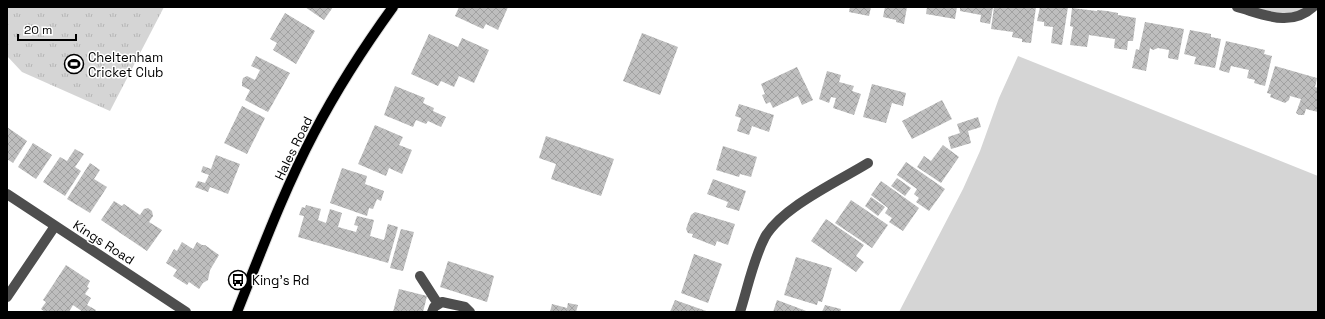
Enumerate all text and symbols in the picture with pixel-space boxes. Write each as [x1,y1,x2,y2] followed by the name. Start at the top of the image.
[18,16,76,42] scale bar
[24,22,52,38] text: 20 m
[88,49,163,81] place label: Cheltenham Cricket Club
[63,53,85,75] sports icon: Cheltenham Cricket Club
[271,113,316,183] street label: Hales Road
[70,216,138,268] street label: Kings Road
[227,269,249,291] bus stop icon: King's Rd
[252,272,309,289] place label: King's Rd

